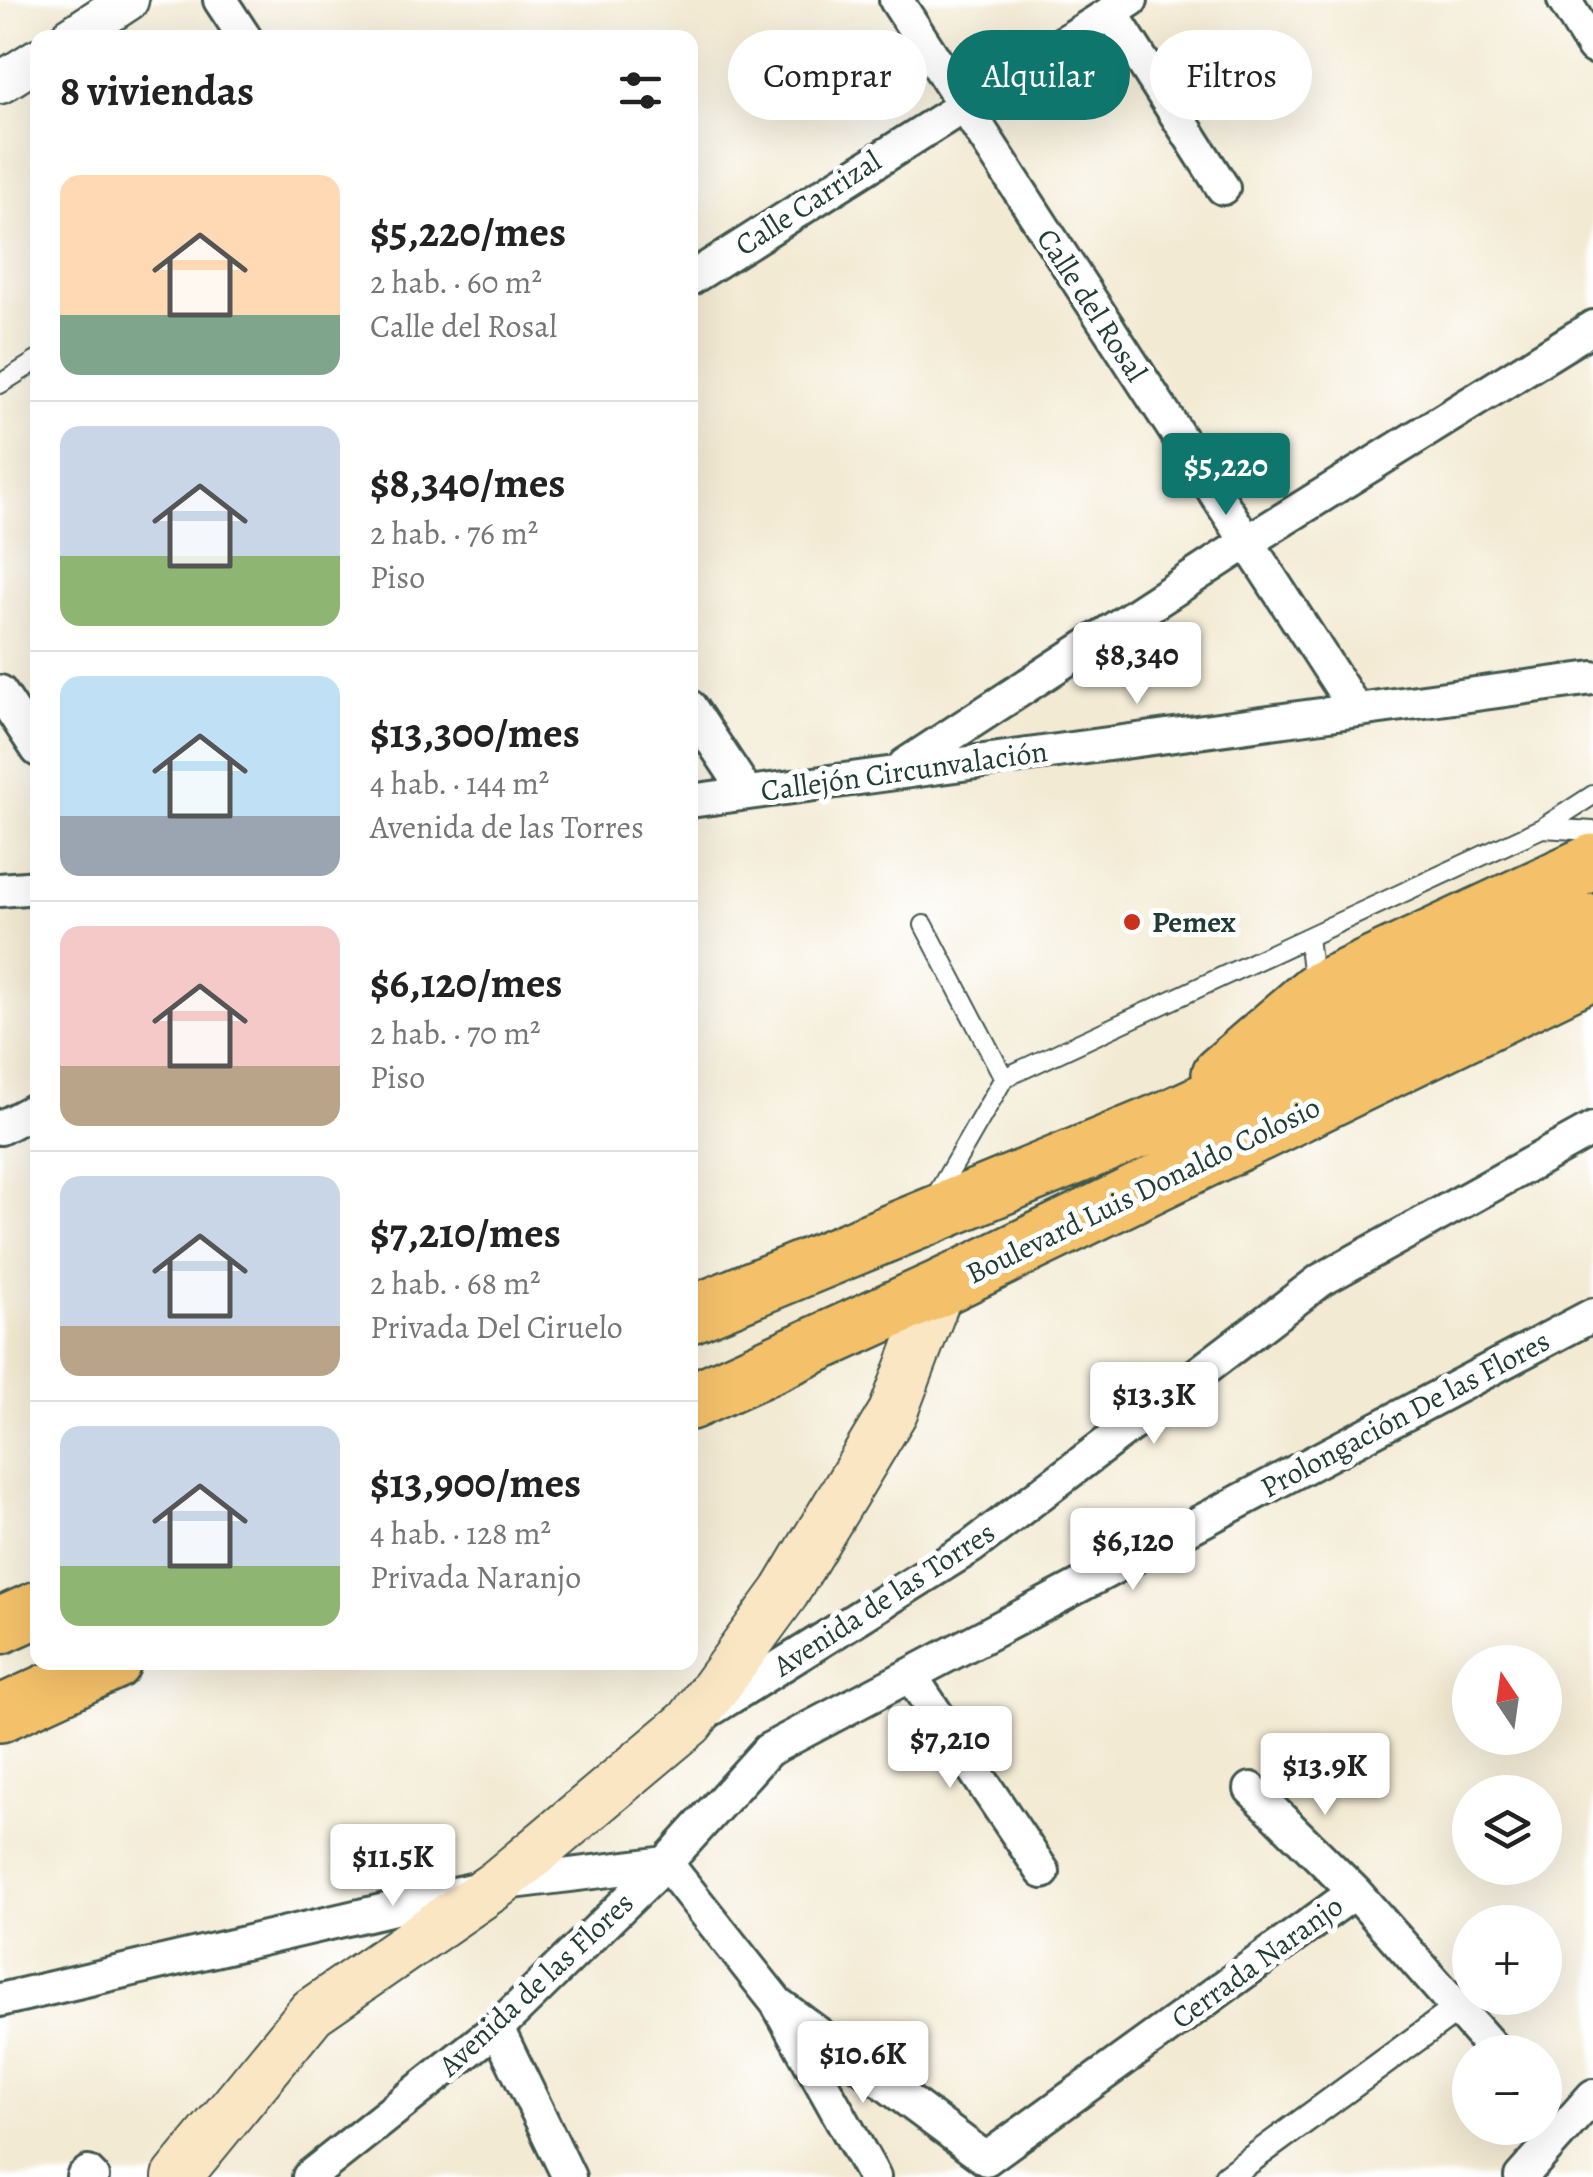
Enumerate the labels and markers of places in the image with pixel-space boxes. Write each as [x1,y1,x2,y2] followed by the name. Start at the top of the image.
[1145,433,1307,518] pin: $5,220
[1056,622,1218,707] pin: $8,340
[1152,902,1236,942] place label: Pemex
[1121,911,1143,933] marker: Pemex
[1073,1362,1235,1447] pin: $13.3K
[1052,1508,1214,1593] pin: $6,120
[869,1706,1031,1791] pin: $7,210
[1244,1733,1406,1818] pin: $13.9K
[312,1824,474,1909] pin: $11.5K
[782,2021,944,2106] pin: $10.6K

